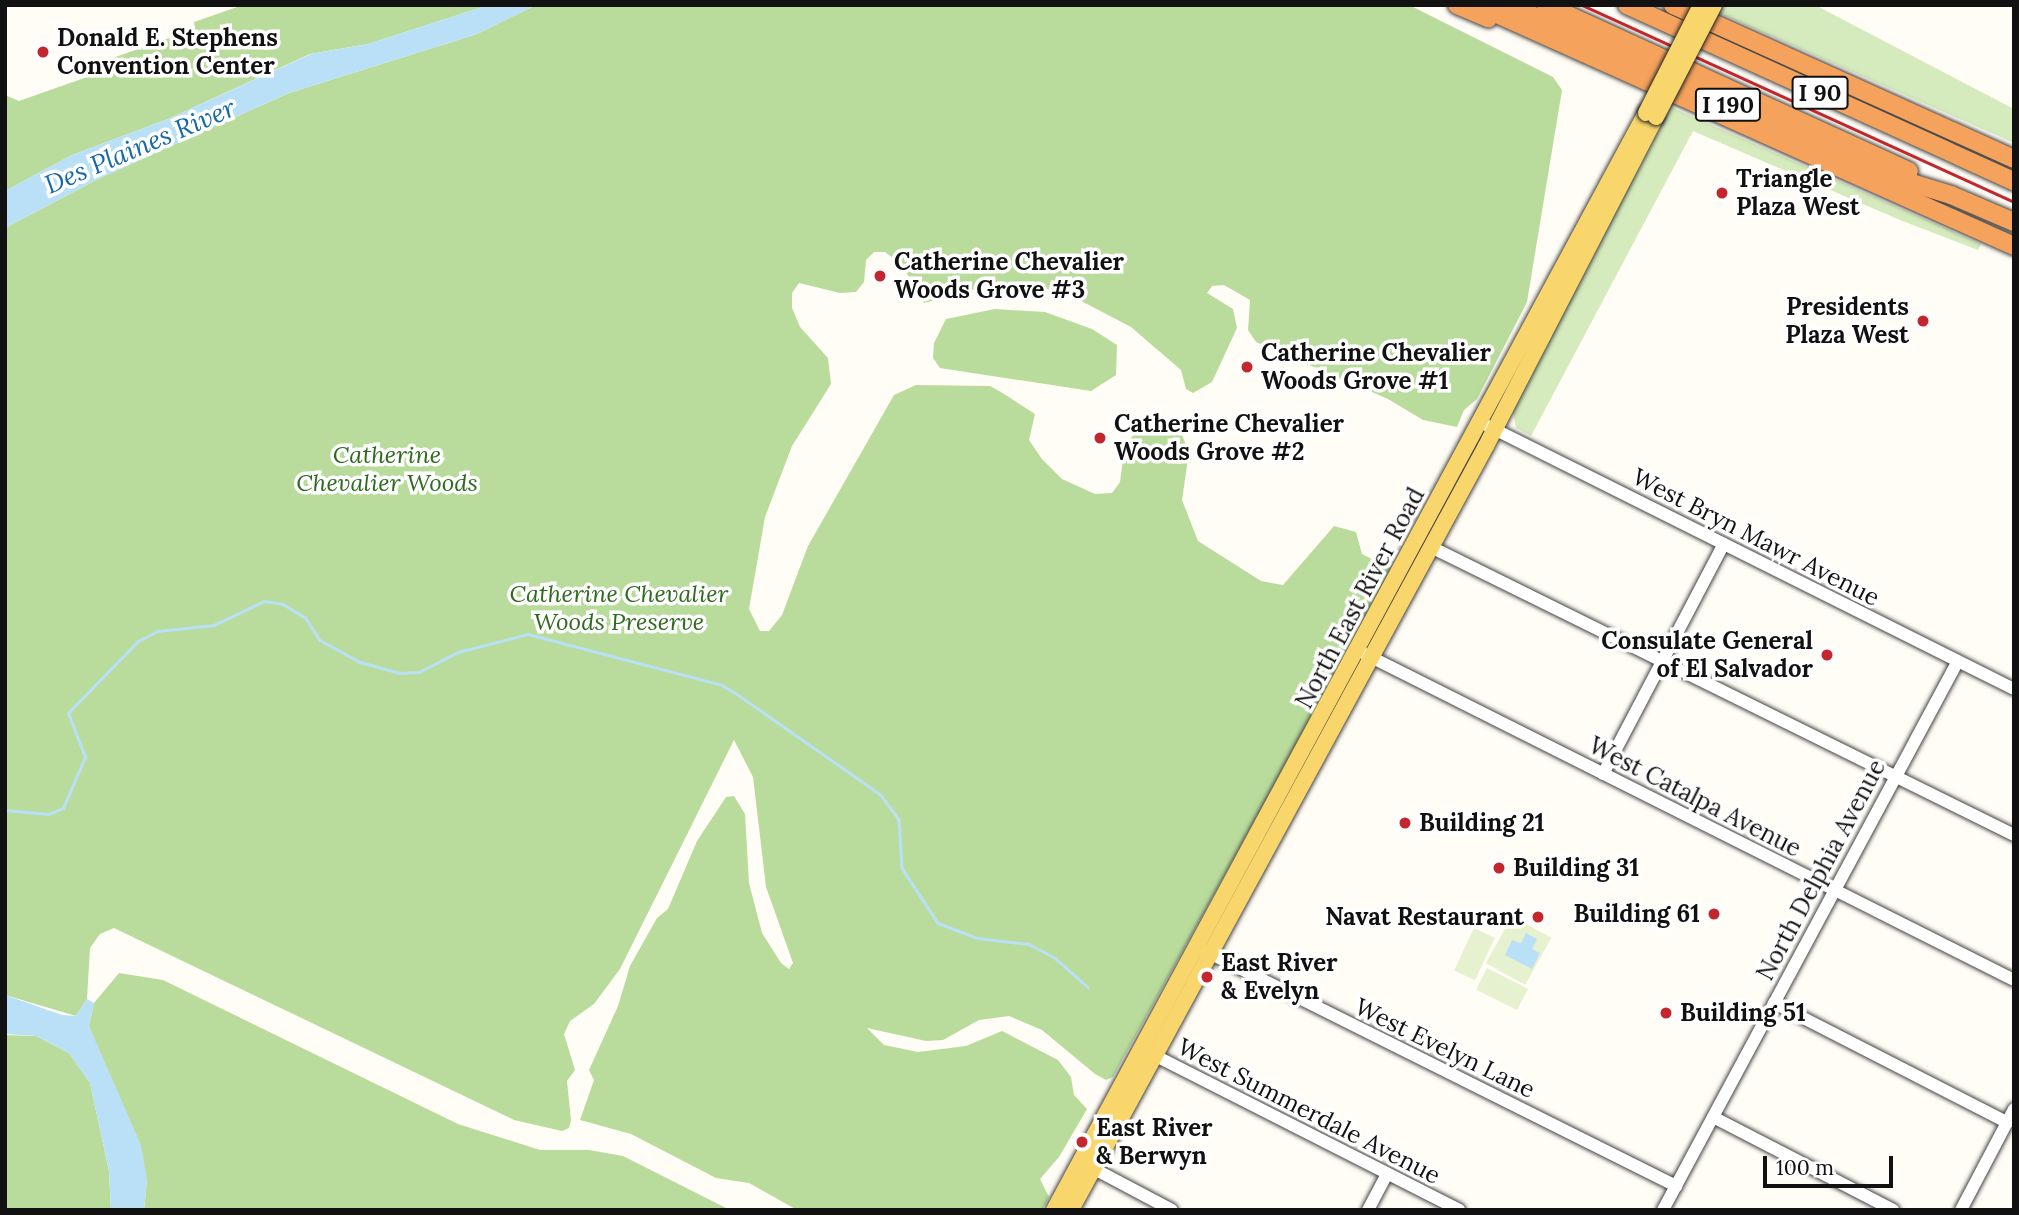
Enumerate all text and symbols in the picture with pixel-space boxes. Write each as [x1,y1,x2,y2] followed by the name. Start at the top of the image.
[57,24,278,80] place label: Donald E. Stephens Convention Center
[35,44,51,60] marker: Donald E. Stephens Convention Center
[1790,74,1850,113] road number: I 90
[1695,86,1761,124] road number: I 190
[40,92,240,200] water label: Des Plaines River
[1736,165,1860,221] place label: Triangle Plaza West
[1714,185,1730,201] marker: Triangle Plaza West
[894,248,1124,304] place label: Catherine Chevalier Woods Grove #3
[872,268,888,284] marker: Catherine Chevalier Woods Grove #3
[1785,293,1909,349] place label: Presidents Plaza West
[1915,313,1931,329] marker: Presidents Plaza West
[1261,339,1491,395] place label: Catherine Chevalier Woods Grove #1
[1239,359,1255,375] marker: Catherine Chevalier Woods Grove #1
[1114,410,1344,466] place label: Catherine Chevalier Woods Grove #2
[1092,430,1108,446] marker: Catherine Chevalier Woods Grove #2
[296,441,478,497] park label: Catherine Chevalier Woods
[1628,462,1884,612] street label: West Bryn Mawr Avenue
[1290,483,1430,713] street label: North East River Road
[509,580,729,636] park label: Catherine Chevalier Woods Preserve
[1601,627,1813,683] place label: Consulate General of El Salvador
[1819,647,1835,663] marker: Consulate General of El Salvador
[1584,731,1806,863] street label: West Catalpa Avenue
[1751,755,1891,985] street label: North Delphia Avenue
[1419,809,1545,837] place label: Building 21
[1397,815,1413,831] marker: Building 21
[1513,854,1639,882] place label: Building 31
[1491,860,1507,876] marker: Building 31
[1573,900,1700,928] place label: Building 61
[1325,903,1524,931] place label: Navat Restaurant
[1706,906,1722,922] marker: Building 61
[1530,909,1546,925] marker: Navat Restaurant
[1221,949,1338,1005] place label: East River & Evelyn
[1199,969,1215,985] marker: East River & Evelyn
[1350,992,1540,1104] street label: West Evelyn Lane
[1680,999,1806,1027] place label: Building 51
[1658,1005,1674,1021] marker: Building 51
[1173,1032,1445,1190] street label: West Summerdale Avenue
[1096,1114,1213,1170] place label: East River & Berwyn
[1074,1134,1090,1150] marker: East River & Berwyn
[1767,1142,1896,1186] scale bar
[1776,1154,1834,1181] text: 100 m

